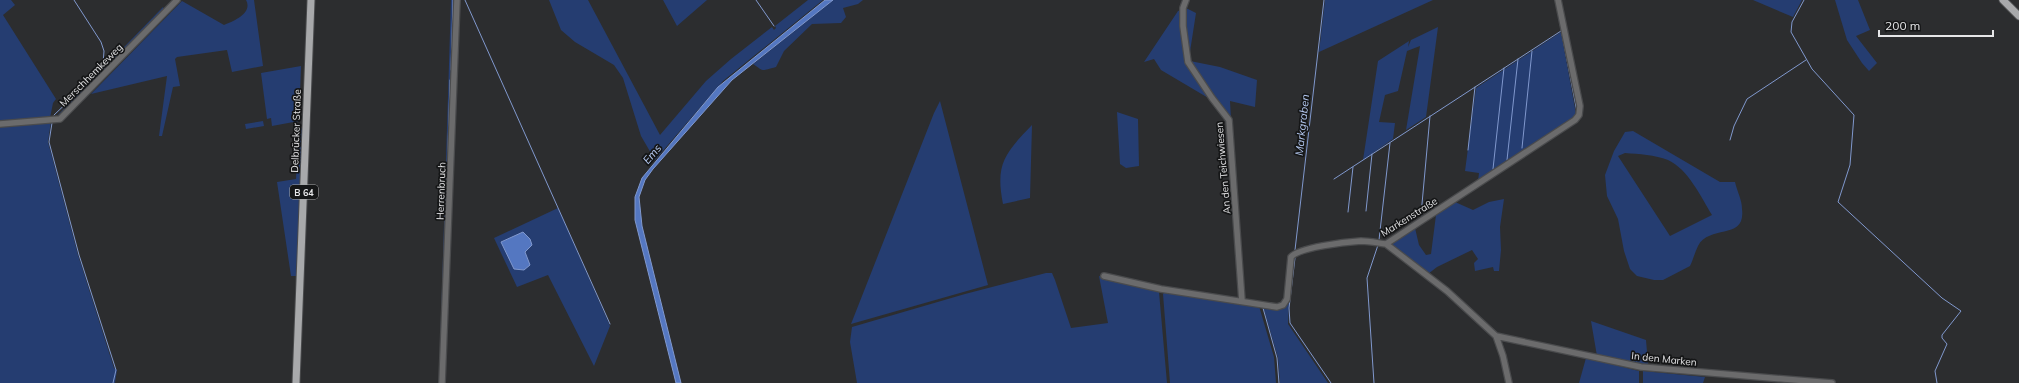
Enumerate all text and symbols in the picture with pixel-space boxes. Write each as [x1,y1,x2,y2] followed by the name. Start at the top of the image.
[1879,12,1993,38] scale bar
[1885,18,1920,33] text: 200 m
[57,41,125,109] street label: Merschhemkeweg
[288,89,304,173] street label: Delbrücker Straße
[1292,94,1312,156] water label: Markgraben
[1212,121,1234,215] street label: An den Teichwiesen
[640,141,665,167] water label: Ems
[433,162,449,220] street label: Herrenbruch
[290,185,318,199] road number: B 64
[1378,194,1440,240] street label: Markenstraße
[1631,349,1697,369] street label: In den Marken

